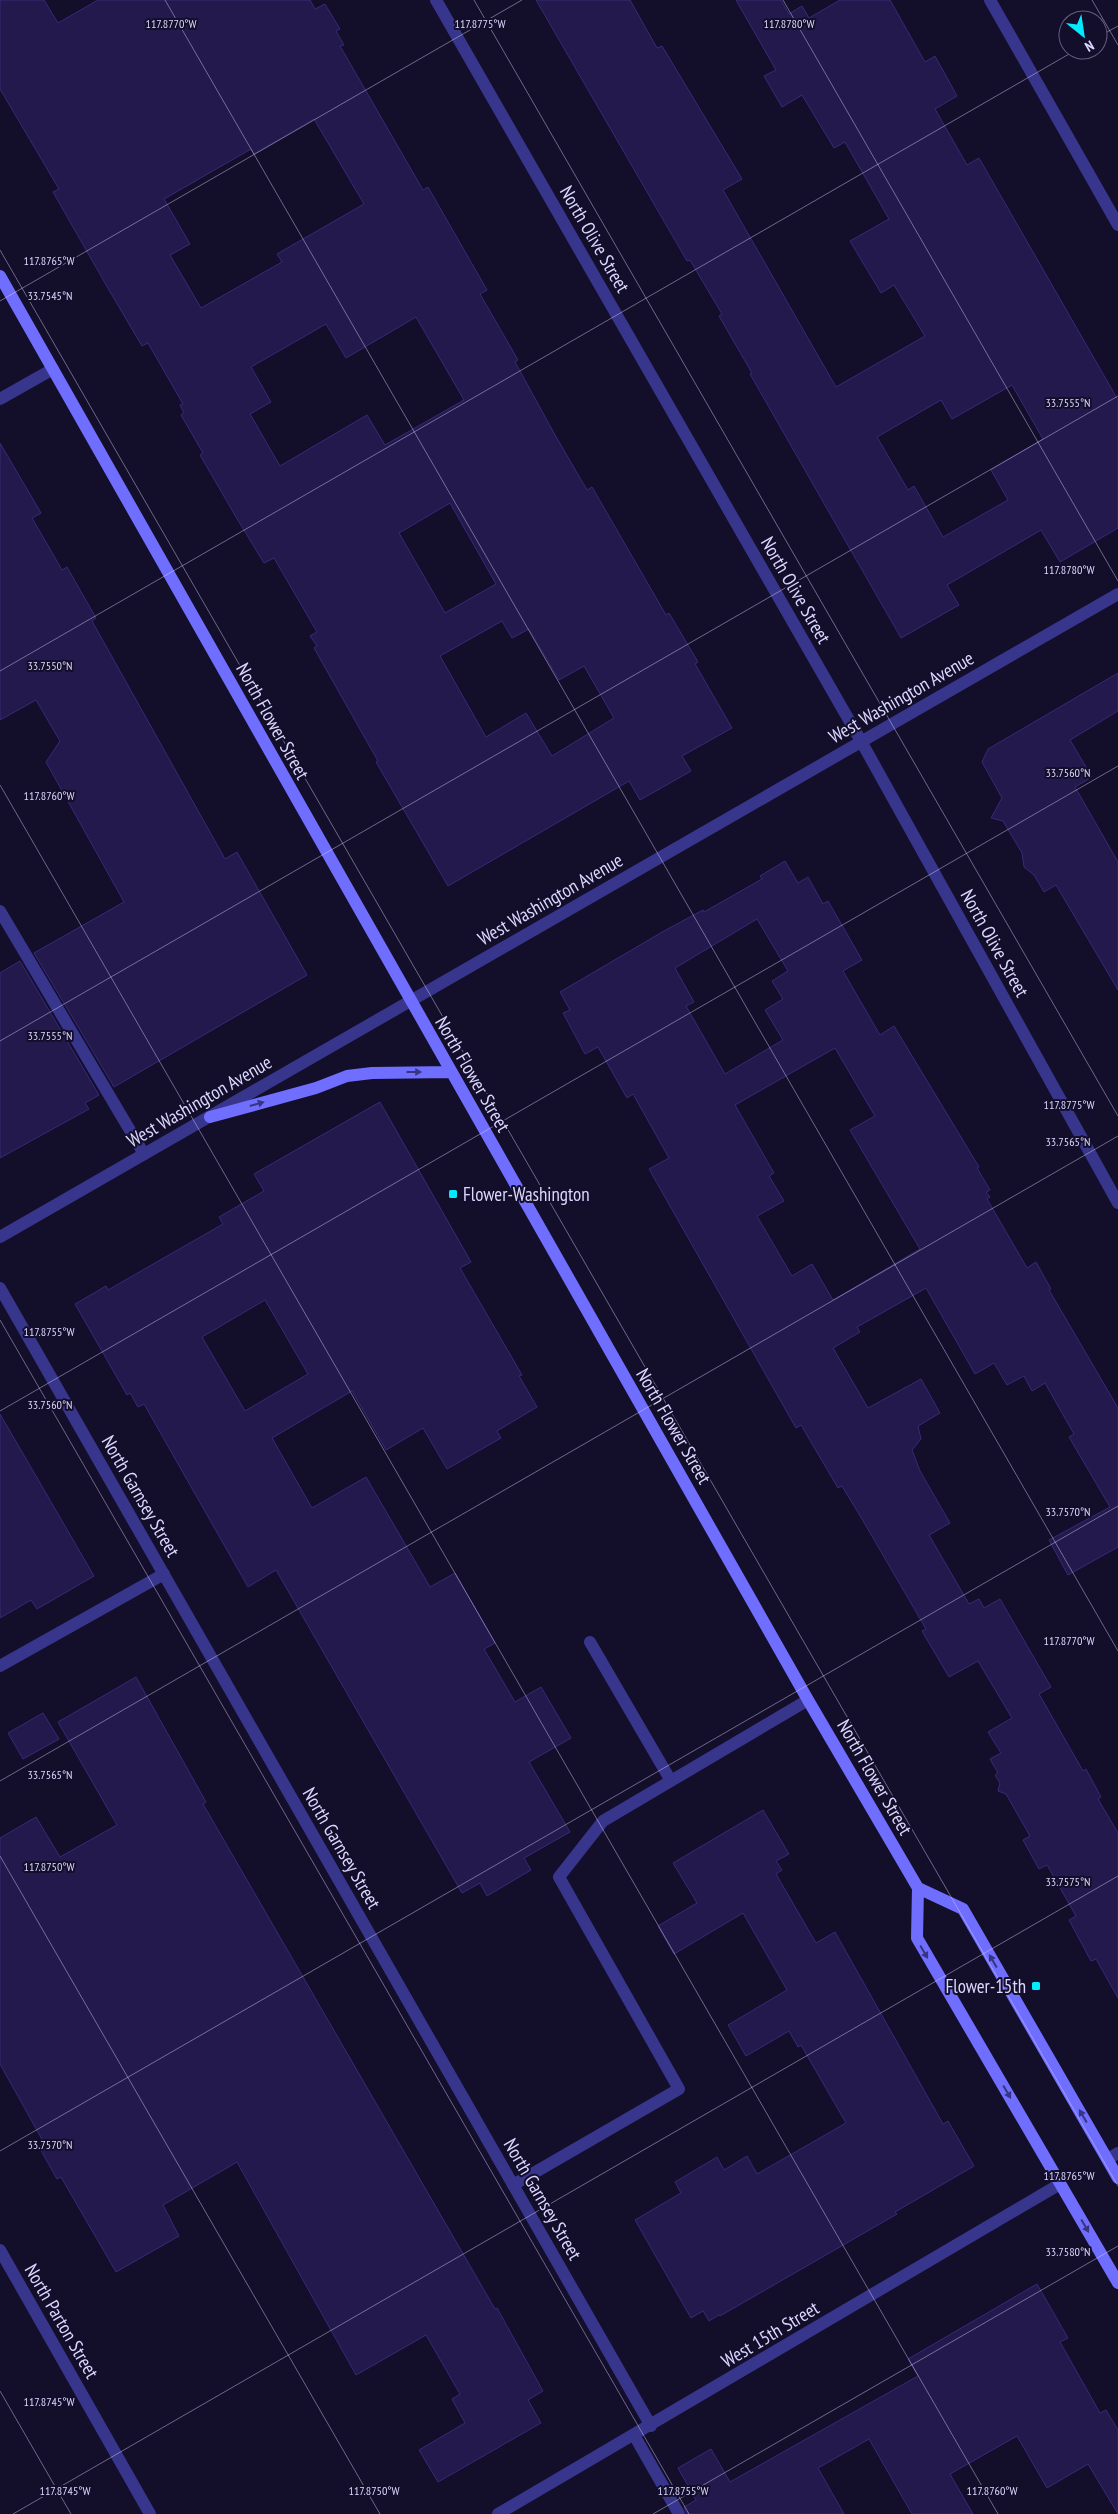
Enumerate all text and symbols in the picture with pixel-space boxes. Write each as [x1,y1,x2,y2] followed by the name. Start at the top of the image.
[1058,10,1108,60] north arrow
[145,16,197,31] text: 117.8770°W
[454,16,506,31] text: 117.8775°W
[763,16,815,31] text: 117.8780°W
[1082,37,1097,56] text: N
[555,181,636,297] street label: North Olive Street
[23,253,75,268] text: 117.8765°W
[27,288,73,303] text: 33.7545°N
[1045,395,1091,410] text: 33.7555°N
[756,532,837,648] street label: North Olive Street
[1043,562,1095,577] text: 117.8780°W
[824,646,978,748] street label: West Washington Avenue
[27,658,73,673] text: 33.7550°N
[231,659,315,784] street label: North Flower Street
[1045,765,1091,780] text: 33.7560°N
[23,788,75,803] text: 117.8760°W
[473,848,627,950] street label: West Washington Avenue
[956,885,1035,1002] street label: North Olive Street
[430,1012,516,1137] street label: North Flower Street
[27,1028,73,1043] text: 33.7555°N
[122,1050,276,1152] street label: West Washington Avenue
[407,1068,423,1076] one-way arrow
[1043,1097,1095,1112] text: 117.8775°W
[249,1100,264,1108] one-way arrow
[1045,1134,1091,1149] text: 33.7565°N
[463,1182,590,1206] place label: Flower-Washington
[447,1188,459,1200] marker: Flower-Washington
[23,1324,75,1339] text: 117.8755°W
[631,1364,717,1489] street label: North Flower Street
[27,1397,73,1412] text: 33.7560°N
[97,1431,186,1562] street label: North Garnsey Street
[1045,1504,1091,1519] text: 33.7570°N
[1043,1633,1095,1648] text: 117.8770°W
[832,1715,918,1840] street label: North Flower Street
[27,1767,73,1782] text: 33.7565°N
[298,1783,387,1914] street label: North Garnsey Street
[23,1859,75,1874] text: 117.8750°W
[1045,1874,1091,1889] text: 33.7575°N
[920,1945,929,1958] one-way arrow
[988,1954,997,1967] one-way arrow
[945,1974,1026,1998] place label: Flower-15th
[1030,1980,1042,1992] marker: Flower-15th
[1002,2085,1011,2098] one-way arrow
[1079,2109,1087,2124] one-way arrow
[499,2134,588,2265] street label: North Garnsey Street
[27,2137,73,2152] text: 33.7570°N
[1043,2168,1095,2183] text: 117.8765°W
[1080,2219,1089,2232] one-way arrow
[1045,2244,1091,2259] text: 33.7580°N
[20,2260,105,2383] street label: North Parton Street
[717,2295,824,2373] street label: West 15th Street
[23,2394,75,2409] text: 117.8745°W
[39,2483,91,2498] text: 117.8745°W
[348,2483,400,2498] text: 117.8750°W
[657,2483,709,2498] text: 117.8755°W
[966,2483,1018,2498] text: 117.8760°W

